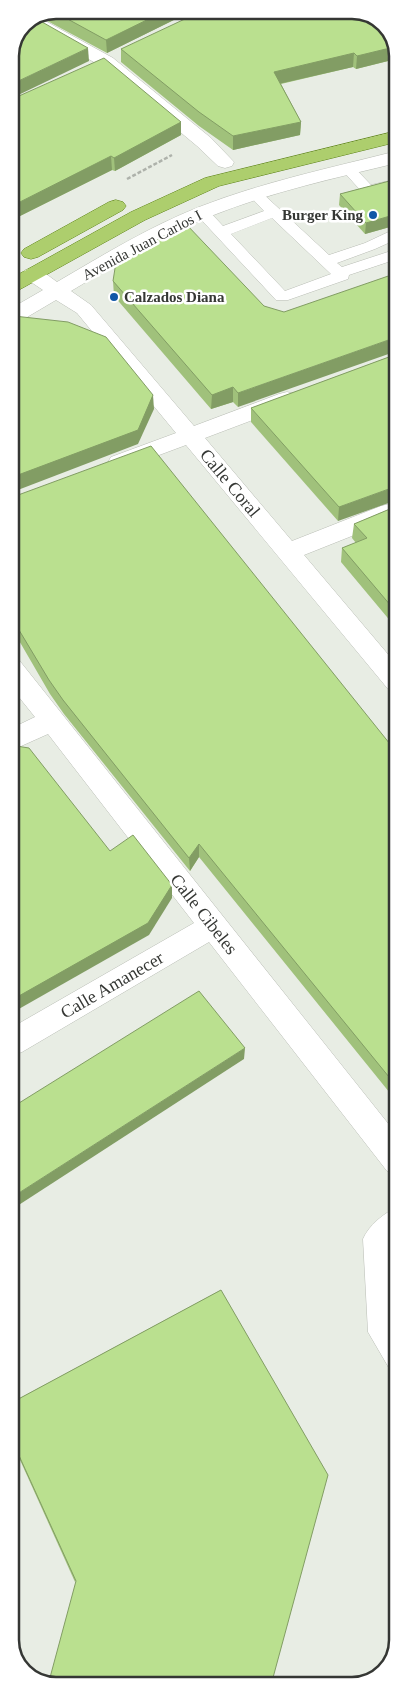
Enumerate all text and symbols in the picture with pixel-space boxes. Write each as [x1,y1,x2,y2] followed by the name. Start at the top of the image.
[80,207,204,283] street label: Avenida Juan Carlos I
[282,207,363,223] place label: Burger King
[367,209,379,221] marker: Burger King
[124,289,225,305] place label: Calzados Diana
[108,291,120,303] marker: Calzados Diana
[196,445,264,521] street label: Calle Coral
[166,870,242,958] street label: Calle Cibeles
[57,947,167,1023] street label: Calle Amanecer

